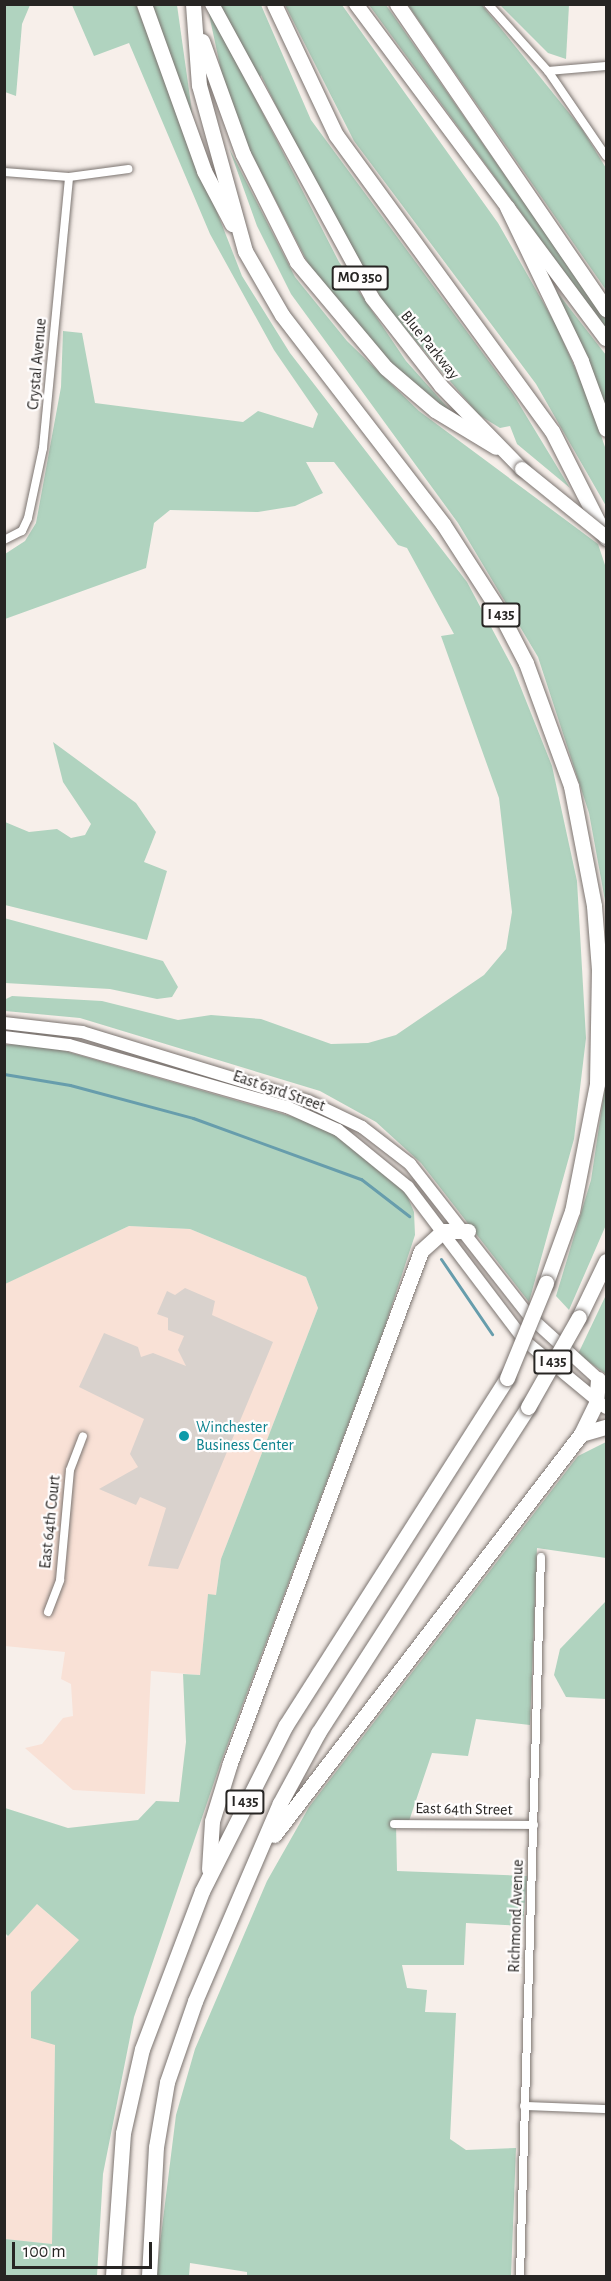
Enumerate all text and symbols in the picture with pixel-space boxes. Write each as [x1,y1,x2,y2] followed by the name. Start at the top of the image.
[332,266,388,290] road number: MO 350
[396,307,464,383] street label: Blue Parkway
[23,317,51,411] street label: Crystal Avenue
[480,603,522,627] road number: I 435
[230,1066,328,1116] street label: East 63rd Street
[532,1350,574,1374] road number: I 435
[196,1417,294,1455] place label: Winchester Business Center
[177,1429,191,1443] marker: Winchester Business Center
[36,1474,64,1570] street label: East 64th Court
[224,1790,266,1814] road number: I 435
[415,1799,513,1819] street label: East 64th Street
[504,1859,528,1973] street label: Richmond Avenue
[15,2230,154,2268] scale bar
[23,2243,66,2261] text: 100 m

